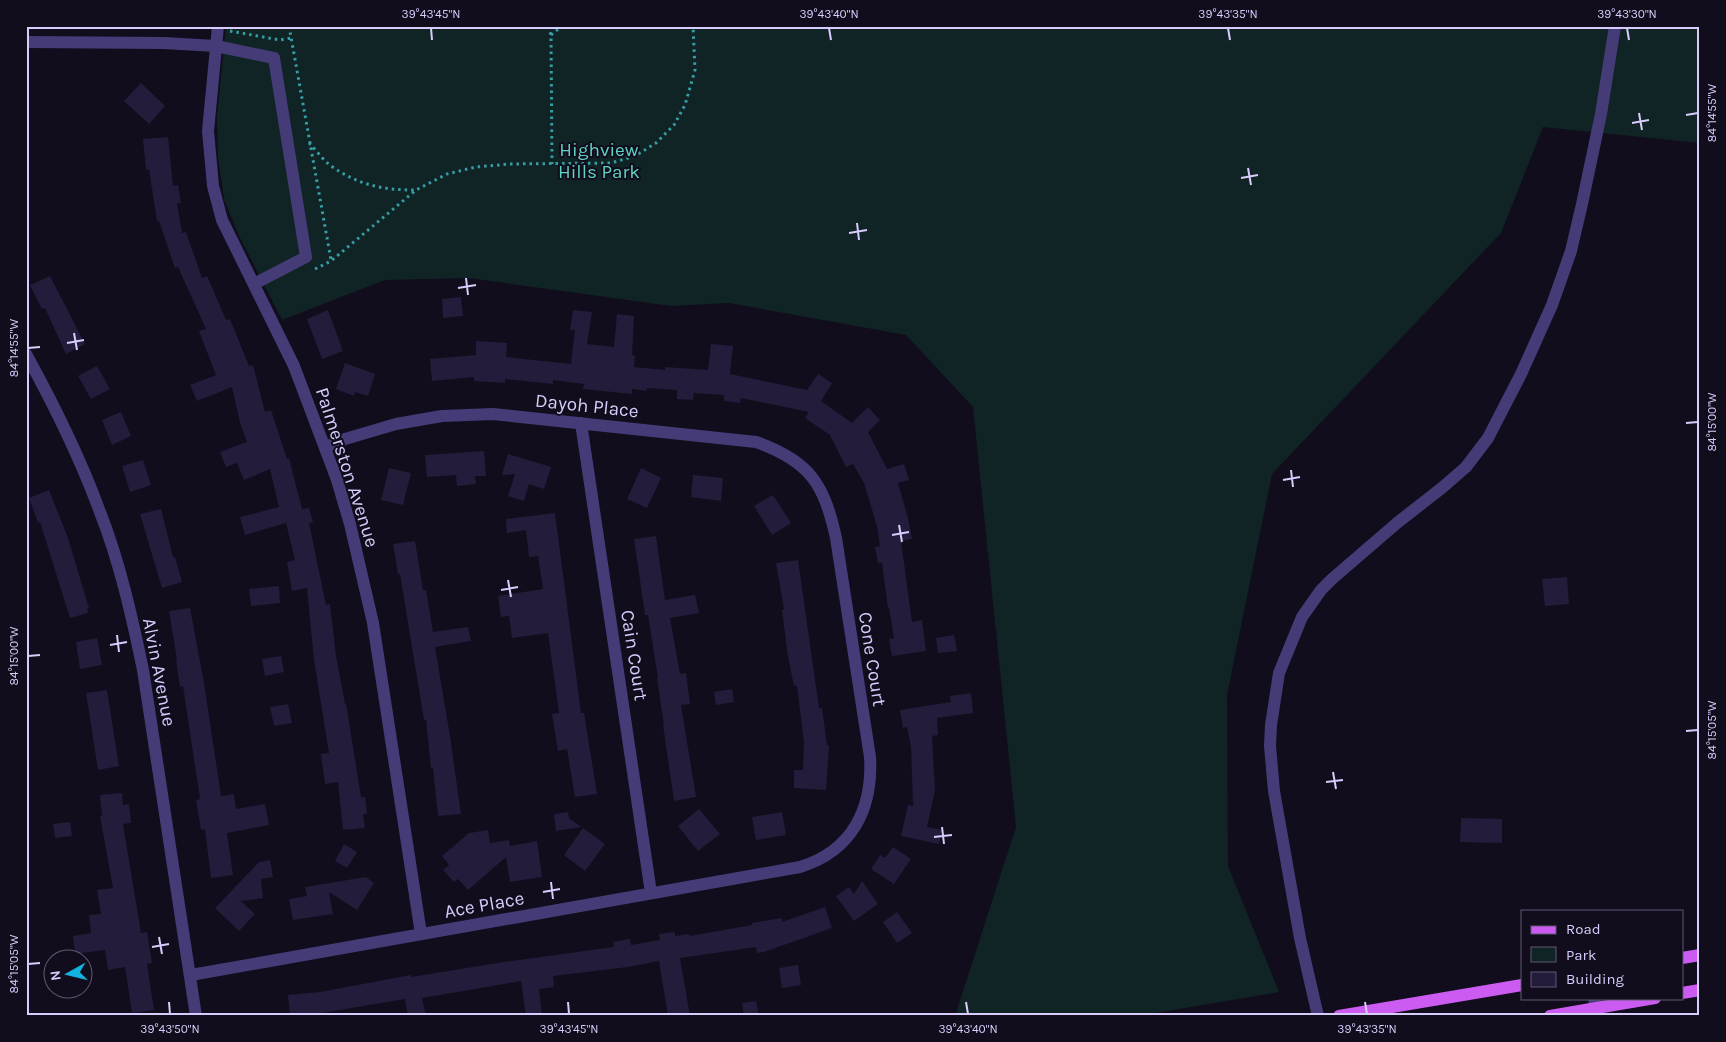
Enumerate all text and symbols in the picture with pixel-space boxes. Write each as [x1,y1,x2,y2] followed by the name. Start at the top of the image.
[402,7,460,21] text: 39°43'45"N
[799,7,859,21] text: 39°43'40"N
[1198,7,1258,21] text: 39°43'35"N
[1597,7,1657,21] text: 39°43'30"N
[1705,84,1719,142] text: 84°14'55"W
[558,139,640,183] park label: Highview Hills Park
[7,319,21,377] text: 84°14'55"W
[311,385,383,550] street label: Palmerston Avenue
[534,390,640,422] street label: Dayoh Place
[1705,392,1719,452] text: 84°15'00"W
[616,608,652,702] street label: Cain Court
[854,610,890,708] street label: Cone Court
[138,616,180,728] street label: Alvin Avenue
[7,626,21,686] text: 84°15'00"W
[1705,700,1719,759] text: 84°15'05"W
[442,887,526,923] street label: Ace Place
[1521,910,1684,1000] legend
[1566,920,1601,938] text: Road
[7,934,21,993] text: 84°15'05"W
[1566,946,1596,964] text: Park
[42,950,92,1000] north arrow
[47,970,65,982] text: N
[1566,970,1624,988] text: Building
[140,1022,200,1036] text: 39°43'50"N
[540,1022,598,1036] text: 39°43'45"N
[938,1022,998,1036] text: 39°43'40"N
[1337,1022,1397,1036] text: 39°43'35"N

